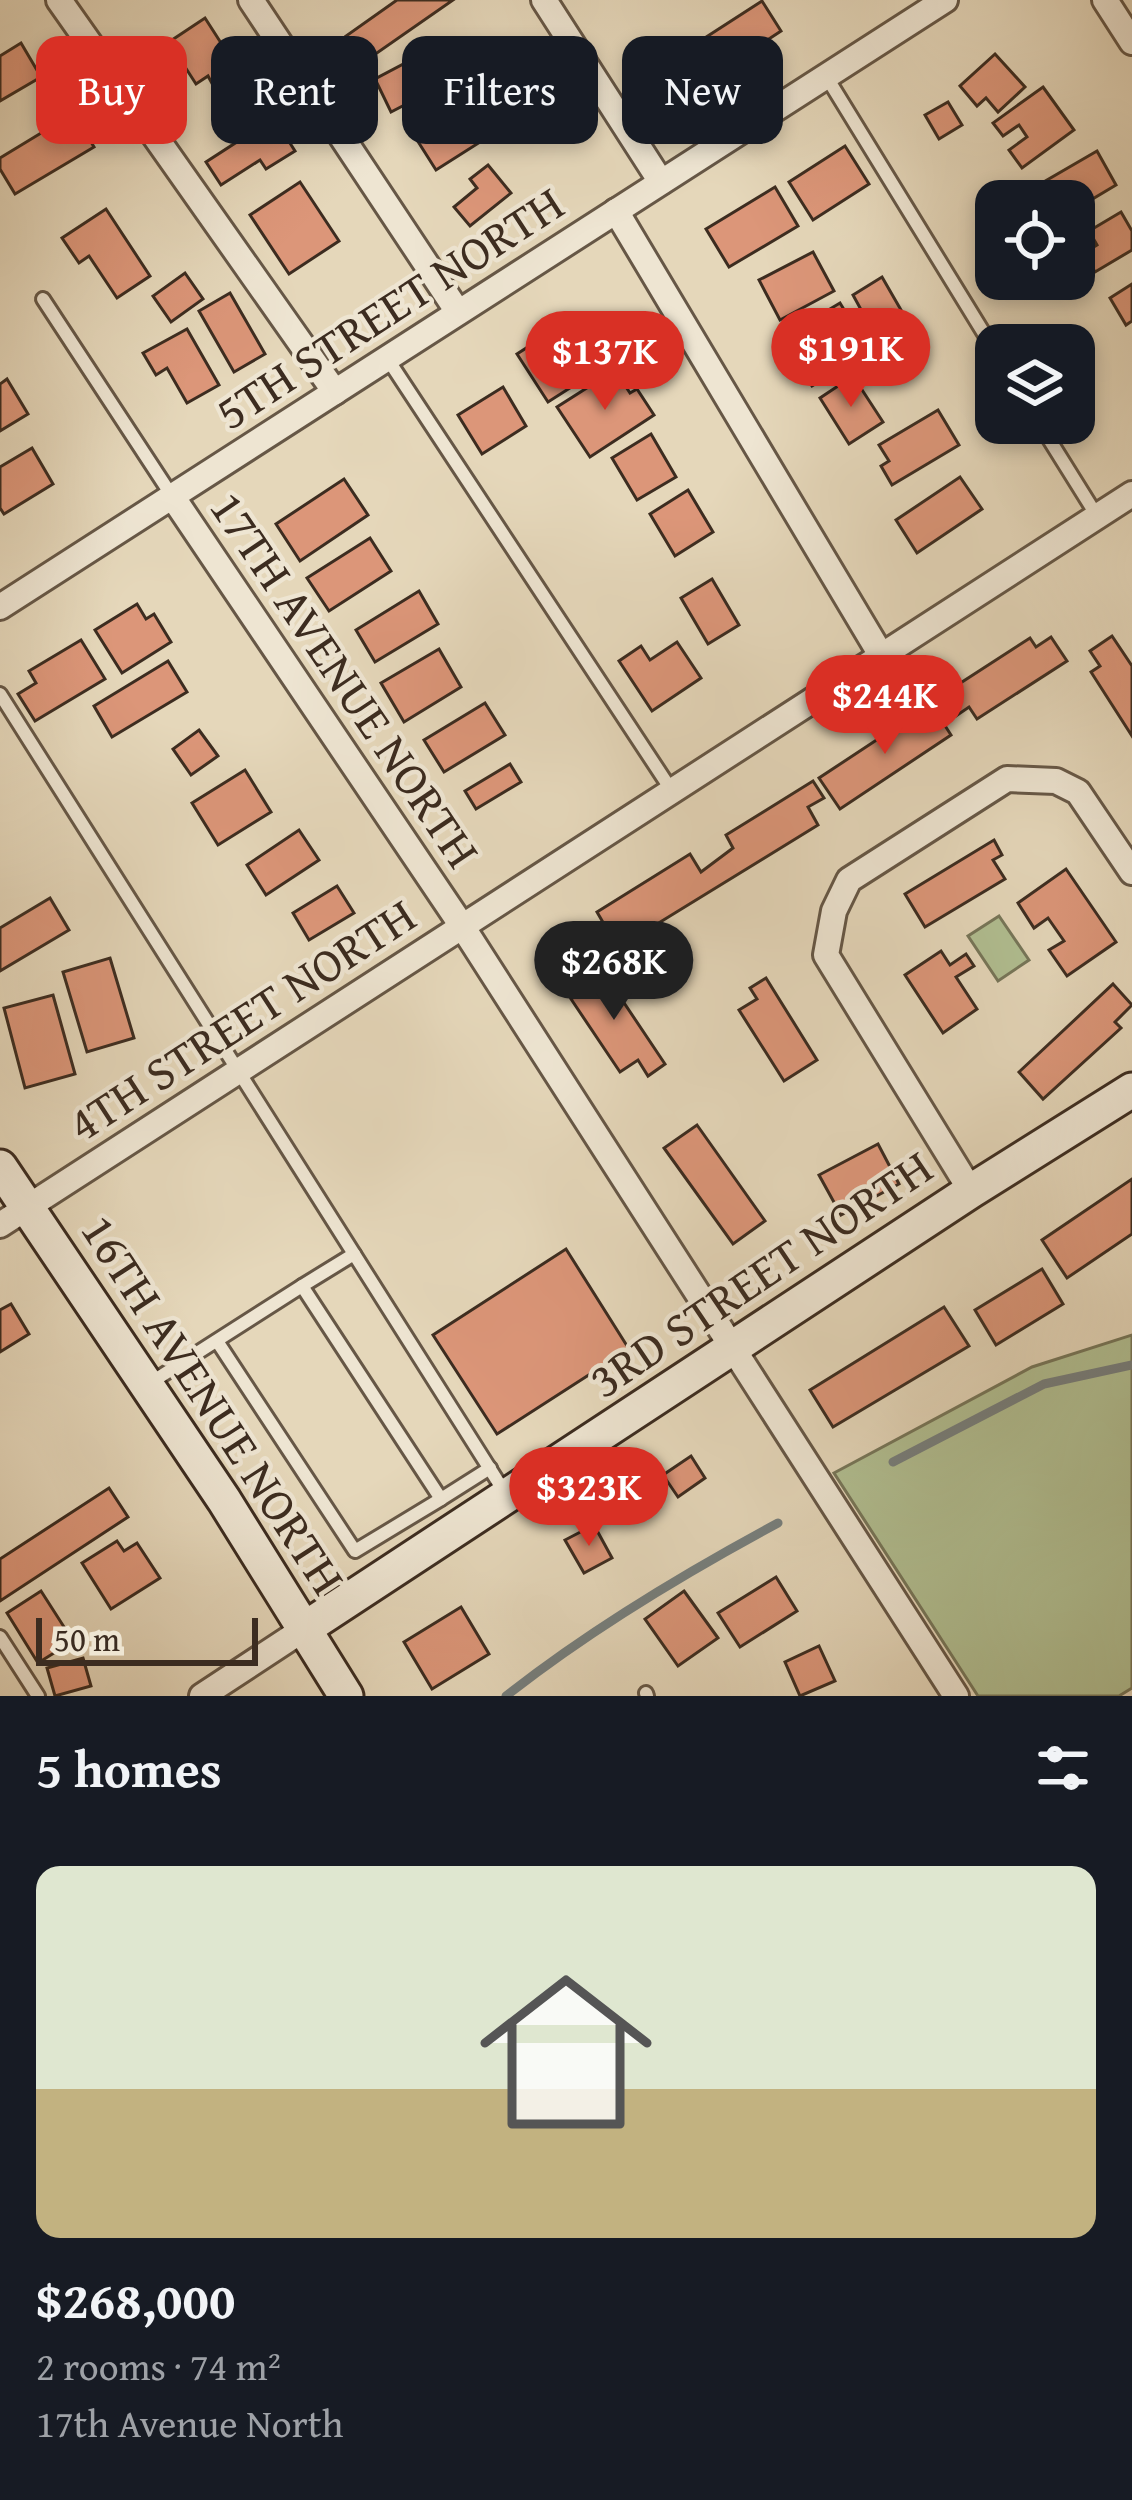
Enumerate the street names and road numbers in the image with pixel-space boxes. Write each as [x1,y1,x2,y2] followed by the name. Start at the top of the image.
[201,168,577,446] street label: 5TH STREET NORTH
[193,477,499,881] street label: 17TH AVENUE NORTH
[53,880,429,1158] street label: 4TH STREET NORTH
[574,1132,946,1414] street label: 3RD STREET NORTH
[64,1200,364,1608] street label: 16TH AVENUE NORTH

